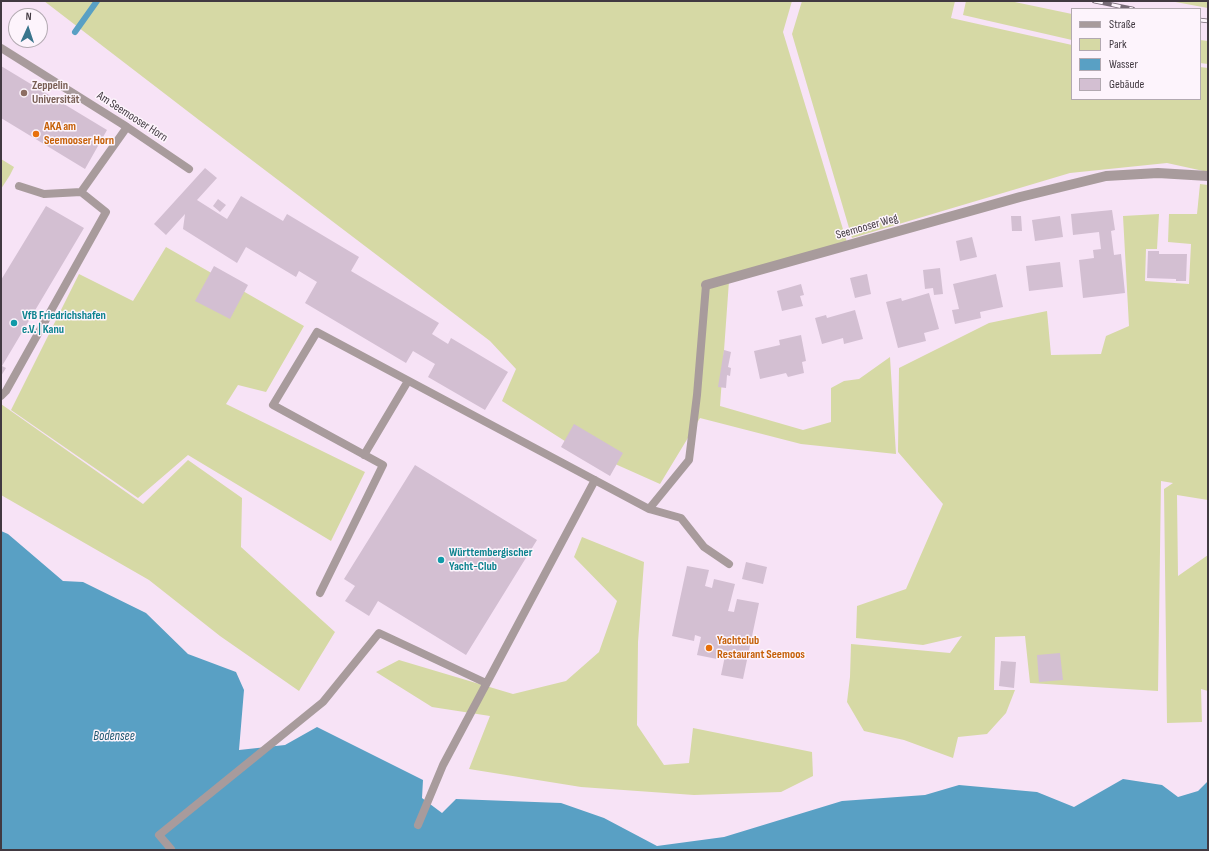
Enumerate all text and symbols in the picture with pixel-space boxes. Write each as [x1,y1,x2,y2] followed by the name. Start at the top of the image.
[8,8,48,48] north arrow
[1071,8,1201,100] legend
[25,10,32,23] text: N
[1109,17,1136,32] text: Straße
[1109,37,1127,52] text: Park
[1109,57,1138,72] text: Wasser
[1109,77,1144,92] text: Gebäude
[32,79,80,107] place label: Zeppelin Universität
[19,88,29,98] marker: Zeppelin Universität
[94,89,170,145] street label: Am Seemooser Horn
[44,120,114,148] place label: AKA am Seemooser Horn
[31,129,41,139] marker: AKA am Seemooser Horn
[834,211,900,243] street label: Seemooser Weg
[22,309,106,337] place label: VfB Friedrichshafen e.V. | Kanu
[9,318,19,328] marker: VfB Friedrichshafen e.V. | Kanu
[449,546,532,574] place label: Württembergischer Yacht-Club
[436,555,446,565] marker: Württembergischer Yacht-Club
[717,634,805,662] place label: Yachtclub Restaurant Seemoos
[704,643,714,653] marker: Yachtclub Restaurant Seemoos
[93,729,135,745] water label: Bodensee

